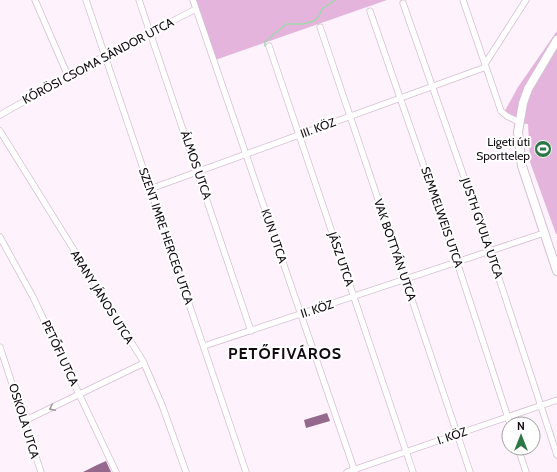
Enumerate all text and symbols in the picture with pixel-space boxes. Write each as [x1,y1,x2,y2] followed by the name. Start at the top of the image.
[20,14,176,107] street label: KŐRÖSI CSOMA SÁNDOR UTCA
[298,114,338,141] street label: III. KÖZ
[178,129,215,202] street label: ÁLMOS UTCA
[476,134,530,163] place label: Ligeti úti Sporttelep
[533,139,553,159] sports icon: Ligeti úti Sporttelep
[136,165,197,307] street label: SZENT IMRE HERCEG UTCA
[418,165,467,270] street label: SEMMELWEIS UTCA
[458,175,507,281] street label: JUSTH GYULA UTCA
[371,197,420,303] street label: VAK BOTTYÁN UTCA
[258,207,291,265] street label: KUN UTCA
[325,229,358,288] street label: JÁSZ UTCA
[68,247,138,347] street label: ARANY JÁNOS UTCA
[299,296,335,321] street label: II. KÖZ
[39,318,82,389] street label: PETŐFI UTCA
[228,344,342,363] district label: PETŐFIVÁROS
[6,382,43,461] street label: OSKOLA UTCA
[48,403,56,411] one-way arrow
[501,416,541,456] north arrow
[517,419,525,433] text: N
[435,423,469,448] street label: I. KÖZ

